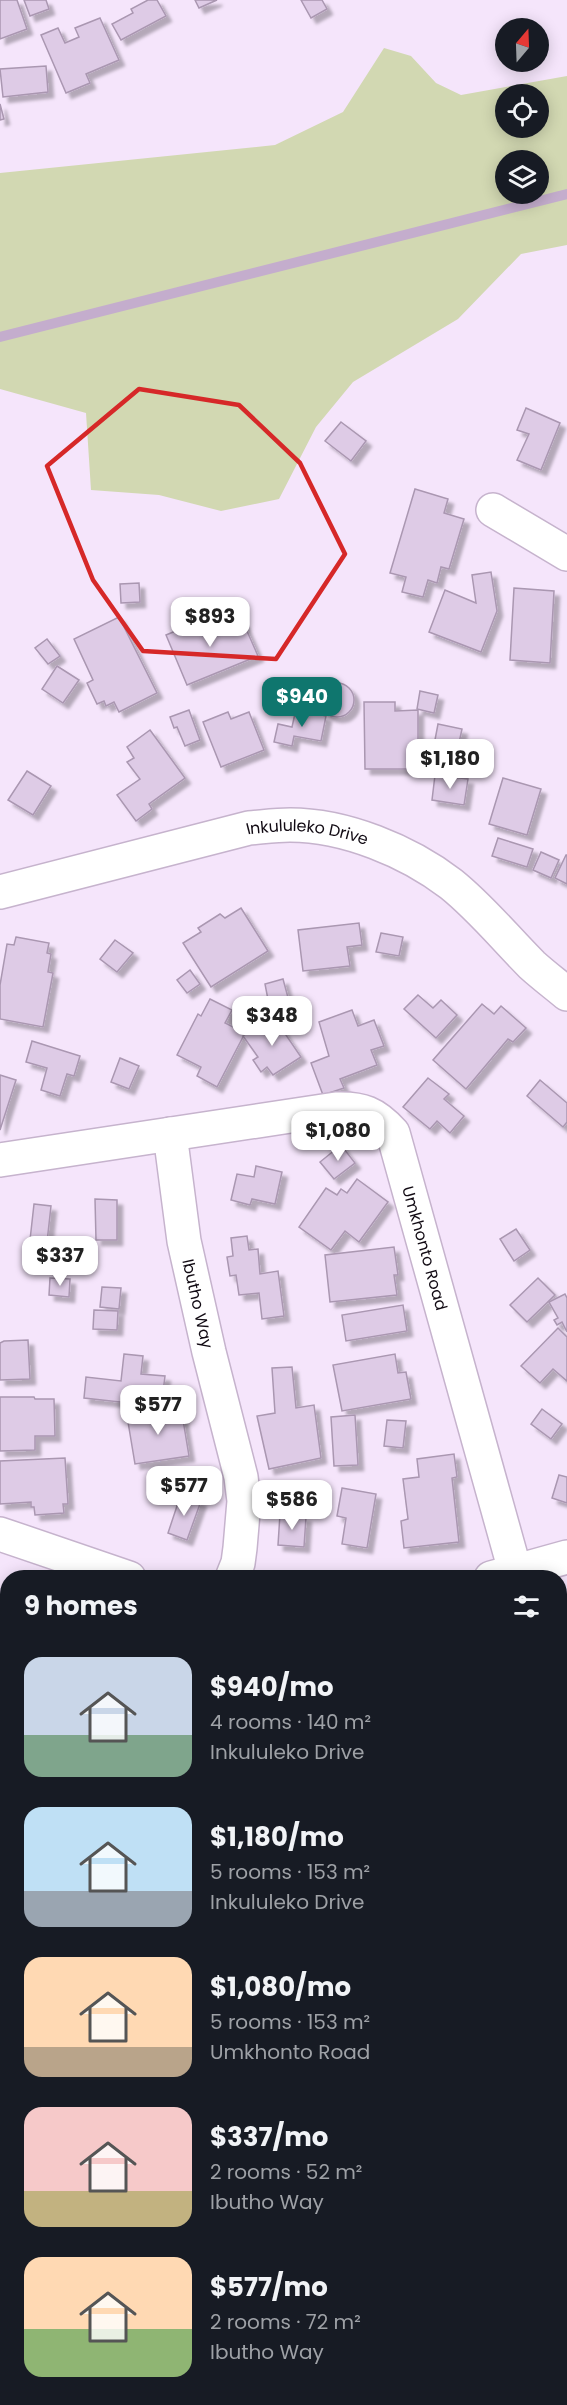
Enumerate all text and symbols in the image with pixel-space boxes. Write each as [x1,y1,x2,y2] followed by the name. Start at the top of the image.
[495,18,549,72] north arrow
[495,18,549,204] map controls
[495,84,549,138] button: locate
[495,150,549,204] button: layers
[174,597,246,648] pin: $893
[185,602,235,630] text: $893
[266,677,338,728] pin: $940
[276,682,328,710] text: $940
[401,739,499,790] pin: $1,180
[420,744,480,772] text: $1,180
[243,813,372,850] street label: Inkululeko Drive
[236,996,308,1047] pin: $348
[246,1001,298,1029] text: $348
[289,1111,387,1162] pin: $1,080
[305,1116,371,1144] text: $1,080
[397,1183,453,1313] street label: Umkhonto Road
[24,1236,96,1287] pin: $337
[36,1241,84,1269] text: $337
[177,1257,219,1350] street label: Ibutho Way
[122,1385,194,1436] pin: $577
[134,1390,182,1418] text: $577
[148,1466,220,1517] pin: $577
[160,1471,208,1499] text: $577
[256,1480,328,1531] pin: $586
[266,1485,318,1513] text: $586
[24,1588,138,1624] text: 9 homes
[510,1590,543,1623] icon: filters
[210,1669,334,1705] text: $940/mo
[72,1681,144,1753] icon: home
[210,1708,371,1736] text: 4 rooms · 140 m²
[210,1738,364,1766] text: Inkululeko Drive
[210,1819,344,1855] text: $1,180/mo
[72,1831,144,1903] icon: home
[210,1858,370,1886] text: 5 rooms · 153 m²
[210,1888,364,1916] text: Inkululeko Drive
[210,1969,351,2005] text: $1,080/mo
[72,1981,144,2053] icon: home
[210,2008,370,2036] text: 5 rooms · 153 m²
[210,2038,370,2066] text: Umkhonto Road
[210,2119,328,2155] text: $337/mo
[72,2131,144,2203] icon: home
[210,2158,362,2186] text: 2 rooms · 52 m²
[210,2188,324,2216] text: Ibutho Way
[210,2269,328,2305] text: $577/mo
[72,2281,144,2353] icon: home
[210,2308,361,2336] text: 2 rooms · 72 m²
[210,2338,324,2366] text: Ibutho Way

